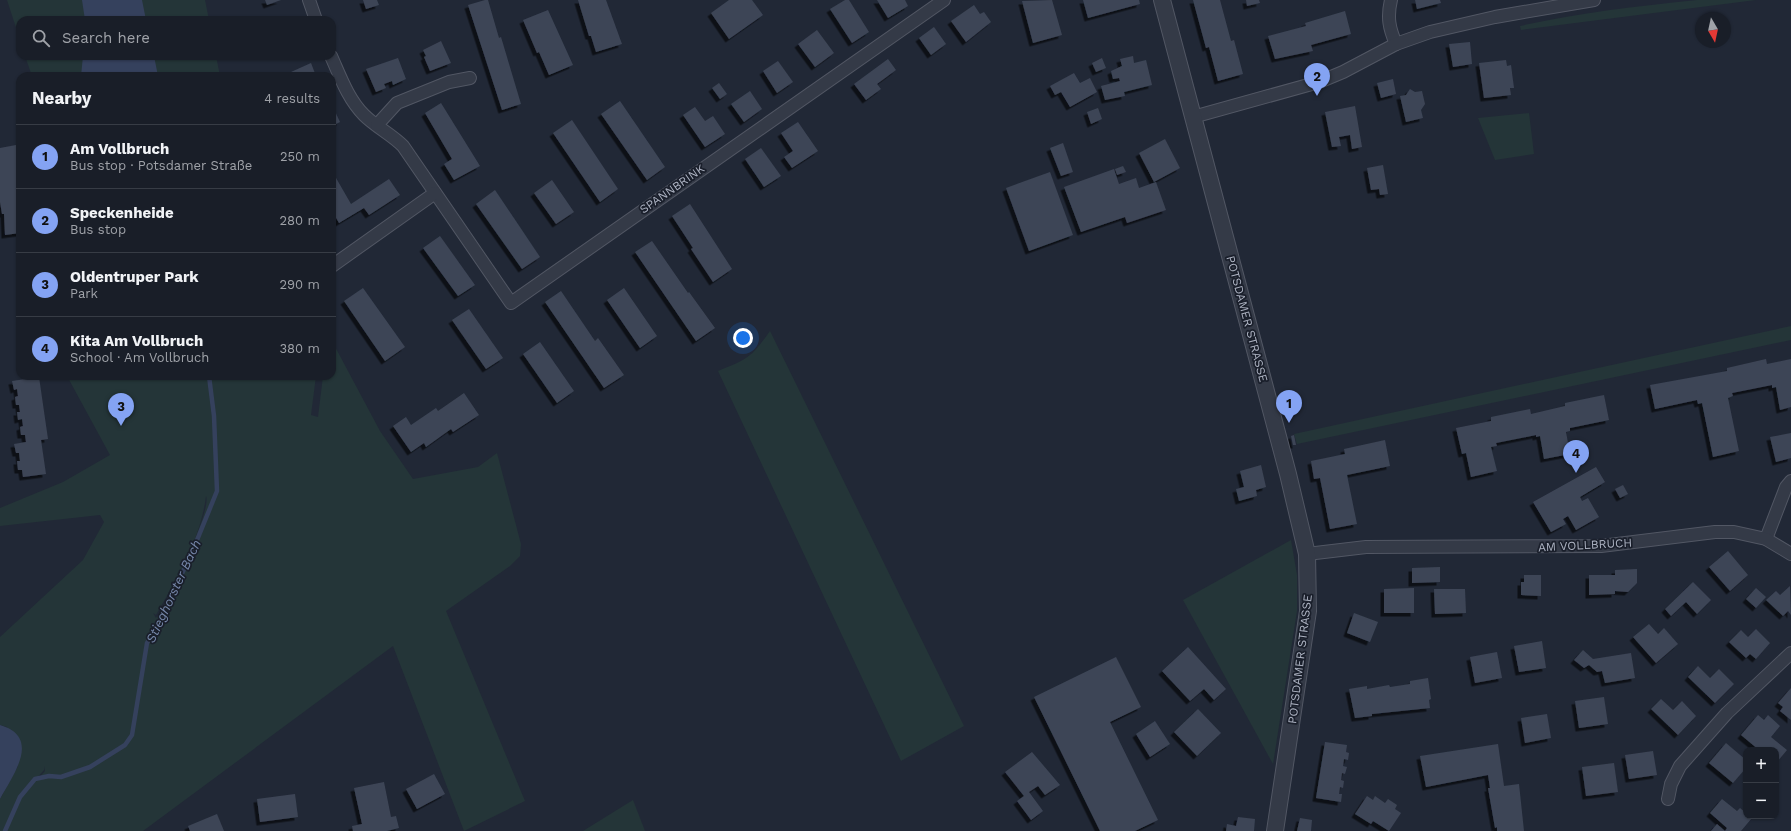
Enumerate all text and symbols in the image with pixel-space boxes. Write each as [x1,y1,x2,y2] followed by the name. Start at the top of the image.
[1695,12,1731,48] north arrow
[16,16,336,60] search box
[30,27,52,49] icon: search
[62,29,150,47] text: Search here
[1304,63,1330,96] pin: 2
[32,88,91,108] text: Nearby
[264,91,320,106] text: 4 results
[70,140,169,158] text: Am Vollbruch
[42,149,48,164] text: 1
[280,149,320,164] text: 250 m
[70,158,252,173] text: Bus stop · Potsdamer Straße
[637,161,707,217] street label: SPANNBRINK
[70,204,174,222] text: Speckenheide
[41,213,49,228] text: 2
[280,213,320,228] text: 280 m
[70,222,126,237] text: Bus stop
[1223,254,1271,384] street label: POTSDAMER STRASSE
[70,268,199,286] text: Oldentruper Park
[41,277,49,292] text: 3
[279,277,320,292] text: 290 m
[70,286,98,301] text: Park
[733,328,753,348] your location
[70,332,203,350] text: Kita Am Vollbruch
[41,341,49,356] text: 4
[280,341,320,356] text: 380 m
[70,350,209,365] text: School · Am Vollbruch
[1276,390,1302,423] pin: 1
[108,393,134,426] pin: 3
[1563,440,1589,473] pin: 4
[1538,536,1632,554] street label: AM VOLLBRUCH
[143,537,204,645] water label: Stieghorster Bach
[1285,593,1315,725] street label: POTSDAMER STRASSE
[1743,747,1779,819] map controls
[1743,747,1779,783] button: +
[1743,783,1779,819] button: −

